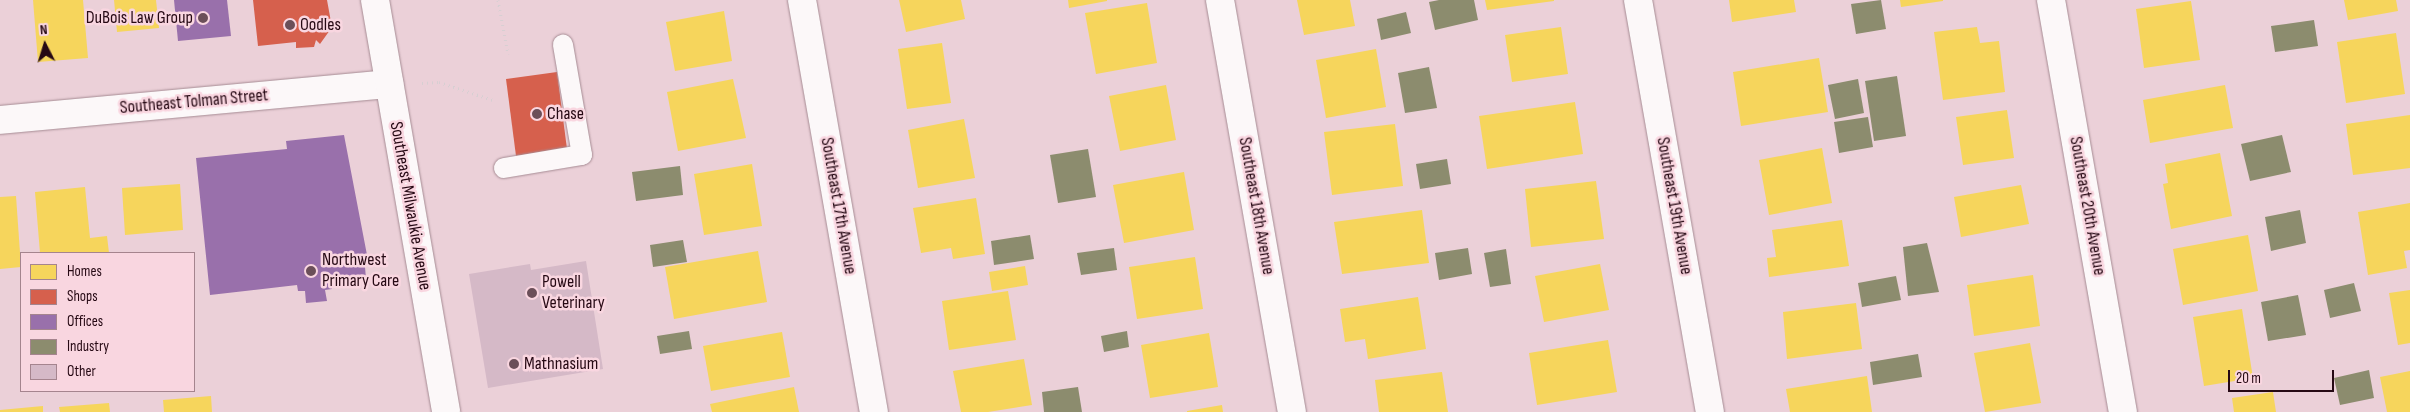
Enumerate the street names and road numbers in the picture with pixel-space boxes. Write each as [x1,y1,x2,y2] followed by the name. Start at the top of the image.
[119,85,269,119] street label: Southeast Tolman Street
[385,120,435,292] street label: Southeast Milwaukie Avenue
[2064,135,2110,277] street label: Southeast 20th Avenue
[815,136,861,276] street label: Southeast 17th Avenue
[1233,136,1279,276] street label: Southeast 18th Avenue
[1651,136,1697,276] street label: Southeast 19th Avenue

